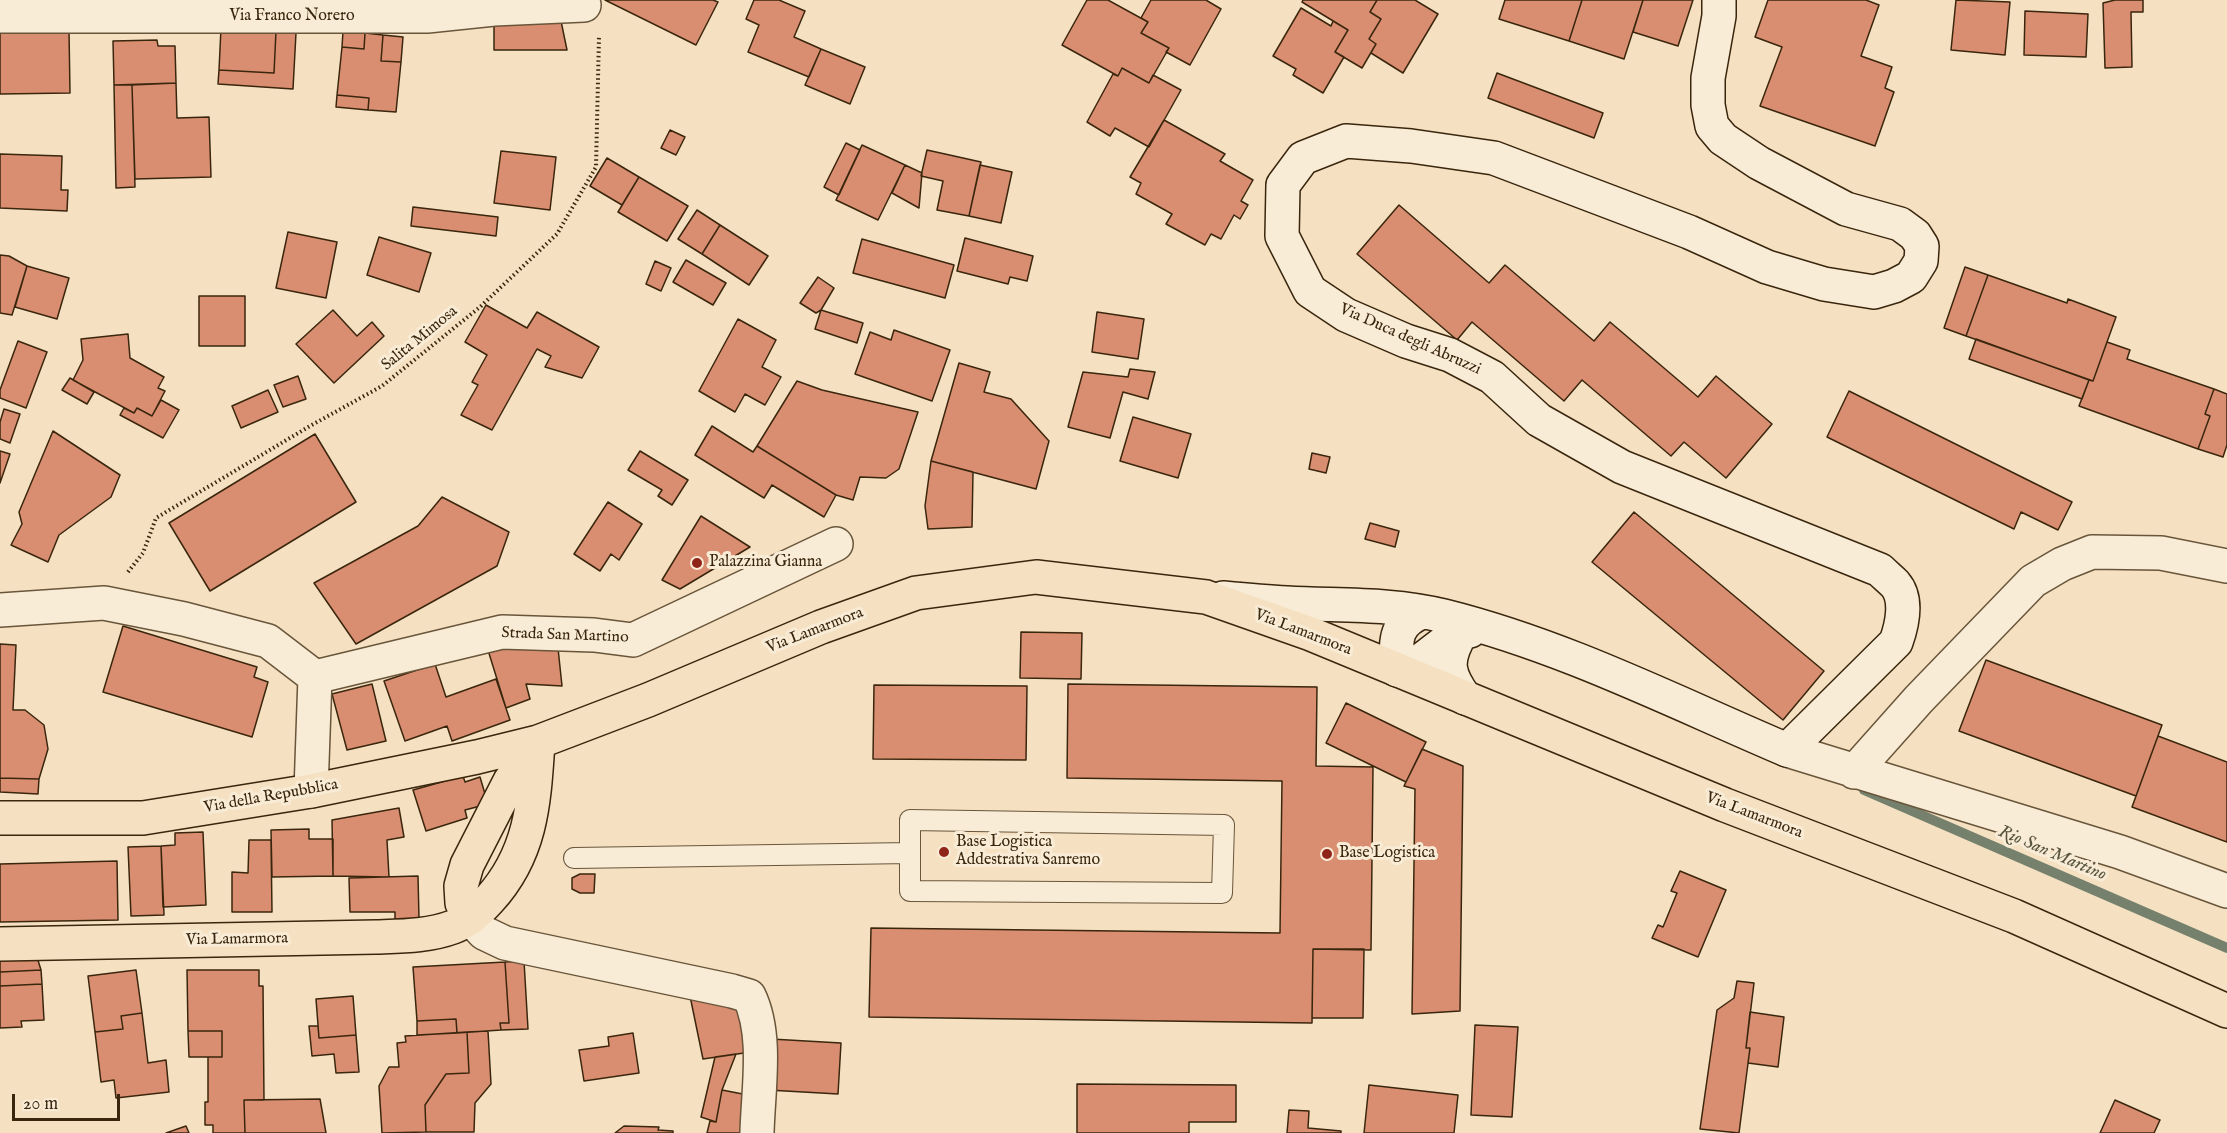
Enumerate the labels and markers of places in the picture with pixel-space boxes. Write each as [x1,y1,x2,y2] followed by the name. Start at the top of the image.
[709,553,822,573] place label: Palazzina Gianna
[690,556,704,570] marker: Palazzina Gianna
[956,833,1100,871] place label: Base Logistica Addestrativa Sanremo
[1339,844,1435,864] place label: Base Logistica
[937,845,951,859] marker: Base Logistica Addestrativa Sanremo
[1320,847,1334,861] marker: Base Logistica

